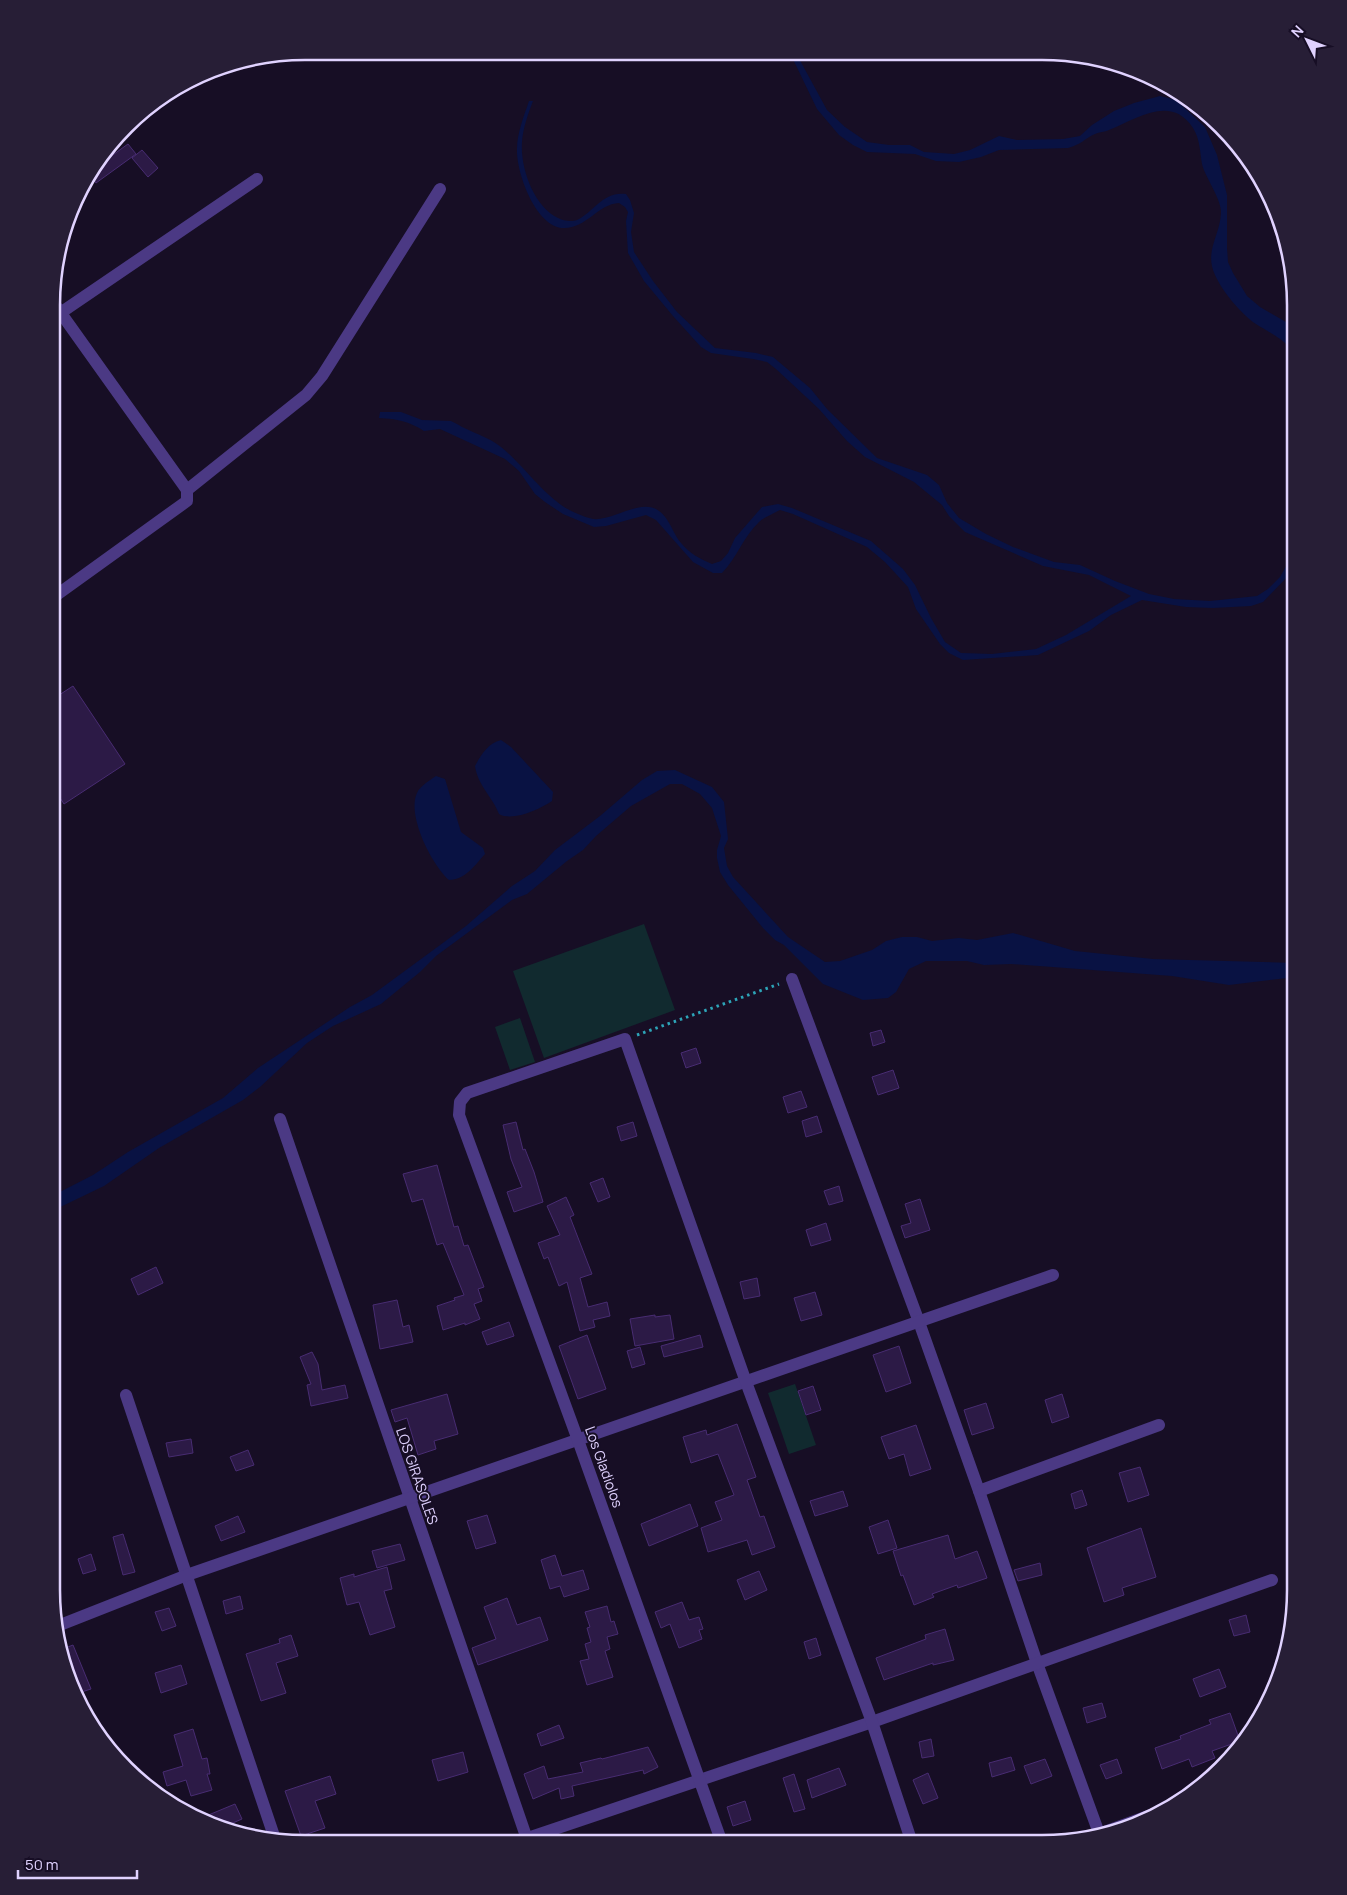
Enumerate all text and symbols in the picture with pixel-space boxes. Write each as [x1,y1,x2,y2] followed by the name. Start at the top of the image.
[1282,15,1332,65] north arrow
[1287,21,1307,41] text: N
[581,1424,628,1510] street label: Los Gladiolos
[392,1425,443,1527] street label: LOS GIRASOLES
[18,1848,136,1880] scale bar
[25,1854,59,1875] text: 50 m

